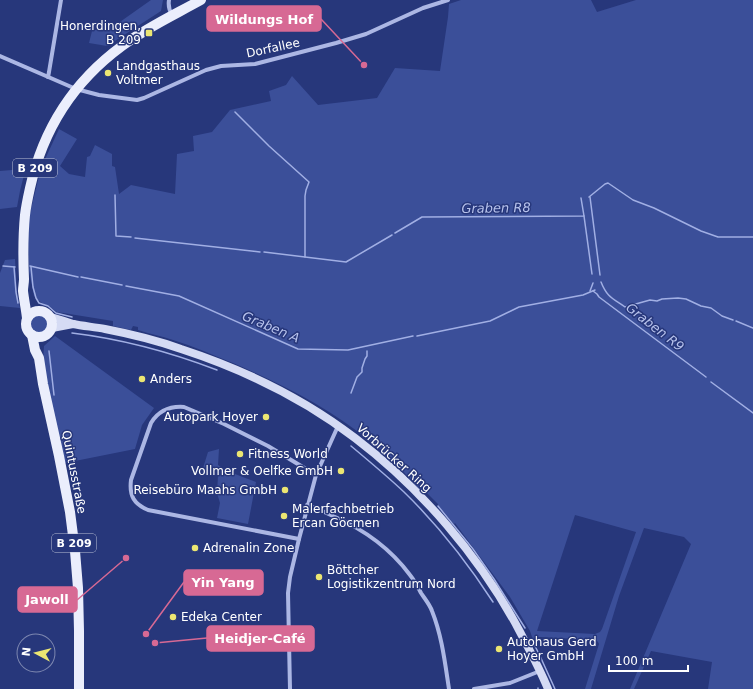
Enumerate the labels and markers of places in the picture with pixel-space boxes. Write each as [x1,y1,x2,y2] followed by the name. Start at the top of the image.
[207,6,321,31] callout: Wildungs Hof
[60,19,141,47] place label: Honerdingen, B 209
[144,28,154,38] marker: Honerdingen, B 209
[116,59,200,87] place label: Landgasthaus Voltmer
[103,68,113,78] marker: Landgasthaus Voltmer
[150,372,192,386] place label: Anders
[137,374,147,384] marker: Anders
[164,410,258,424] place label: Autopark Hoyer
[261,412,271,422] marker: Autopark Hoyer
[248,447,328,461] place label: Fitness World
[235,449,245,459] marker: Fitness World
[191,464,333,478] place label: Vollmer & Oelfke GmbH
[336,466,346,476] marker: Vollmer & Oelfke GmbH
[133,483,277,497] place label: Reisebüro Maahs GmbH
[280,485,290,495] marker: Reisebüro Maahs GmbH
[292,502,394,530] place label: Malerfachbetrieb Ercan Göcmen
[279,511,289,521] marker: Malerfachbetrieb Ercan Göcmen
[203,541,294,555] place label: Adrenalin Zone
[190,543,200,553] marker: Adrenalin Zone
[327,563,456,591] place label: Böttcher Logistikzentrum Nord
[184,570,263,595] callout: Yin Yang
[314,572,324,582] marker: Böttcher Logistikzentrum Nord
[18,587,77,612] callout: Jawoll
[181,610,262,624] place label: Edeka Center
[168,612,178,622] marker: Edeka Center
[207,626,314,651] callout: Heidjer-Café
[507,635,597,663] place label: Autohaus Gerd Hoyer GmbH
[494,644,504,654] marker: Autohaus Gerd Hoyer GmbH

